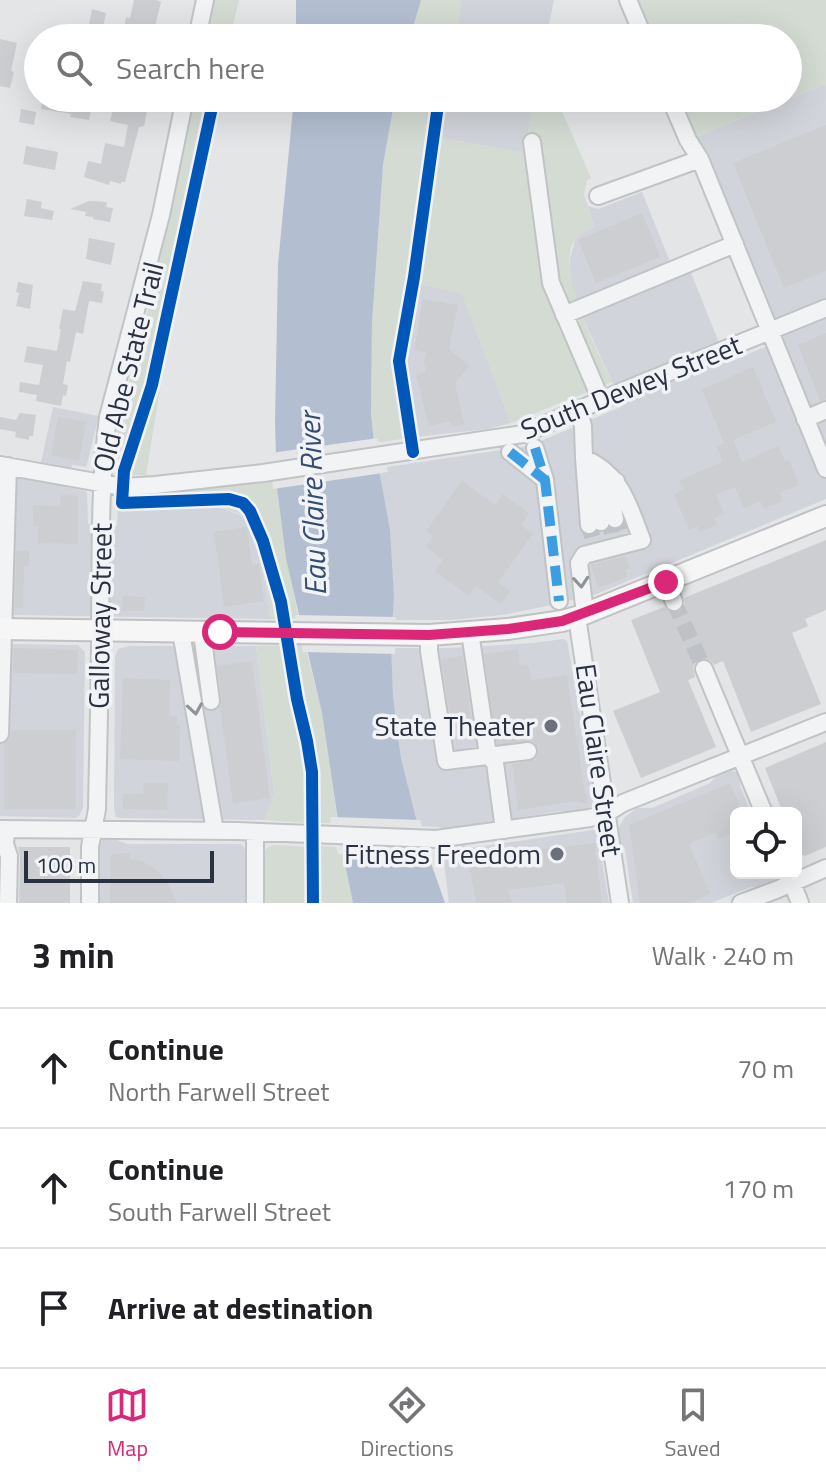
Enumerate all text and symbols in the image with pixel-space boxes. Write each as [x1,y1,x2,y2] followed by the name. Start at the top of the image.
[24,24,802,112] search box
[116,45,265,91] text: Search here
[52,46,96,90] icon: search
[81,257,174,476] street label: Old Abe State Trail
[514,323,748,450] street label: South Dewey Street
[286,408,338,596] water label: Eau Claire River
[76,523,123,709] street label: Galloway Street
[648,564,684,600] route end
[572,576,589,589] one-way arrow
[202,614,238,650] route start
[565,661,634,859] street label: Eau Claire Street
[186,702,203,715] one-way arrow
[375,704,535,747] place label: State Theater
[542,717,560,735] marker: State Theater
[730,807,802,879] map controls
[730,807,802,879] button: locate
[344,832,541,875] place label: Fitness Freedom
[548,845,566,863] marker: Fitness Freedom
[24,847,214,883] scale bar
[36,848,96,882] text: 100 m
[32,929,115,981] text: 3 min
[652,936,794,975] text: Walk · 240 m
[108,1026,224,1072] text: Continue
[32,1046,76,1090] icon: ahead
[737,1049,794,1088] text: 70 m
[108,1072,329,1111] text: North Farwell Street
[108,1146,224,1192] text: Continue
[32,1166,76,1210] icon: ahead
[723,1169,794,1208] text: 170 m
[108,1192,331,1231] text: South Farwell Street
[108,1285,373,1331] text: Arrive at destination
[32,1286,76,1330] icon: arrive
[105,1383,149,1465] tab: Map
[360,1383,454,1465] tab: Directions
[665,1383,721,1465] tab: Saved

